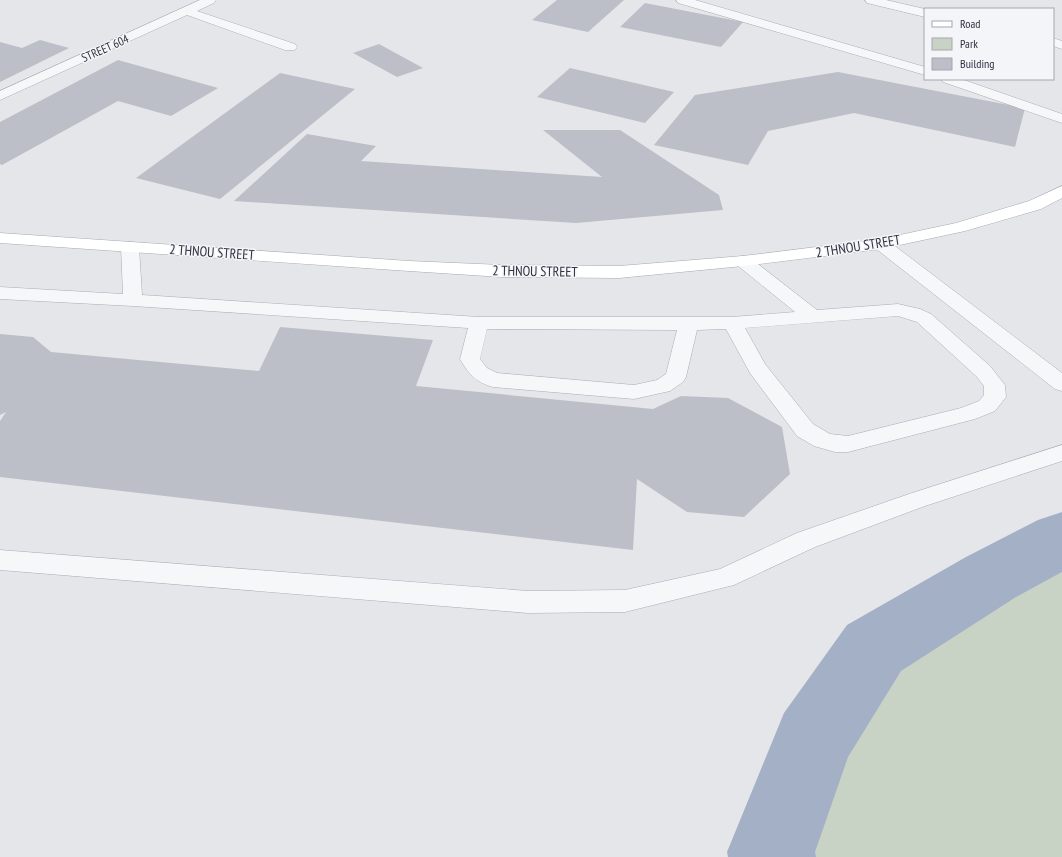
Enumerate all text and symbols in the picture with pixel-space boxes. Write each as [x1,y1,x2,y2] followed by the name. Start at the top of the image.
[924,8,1054,80] legend
[960,16,980,31] text: Road
[79,31,132,65] street label: STREET 604
[960,36,978,51] text: Park
[960,56,995,71] text: Building
[814,230,902,262] street label: 2 THNOU STREET
[169,240,256,264] street label: 2 THNOU STREET
[492,261,579,281] street label: 2 THNOU STREET

